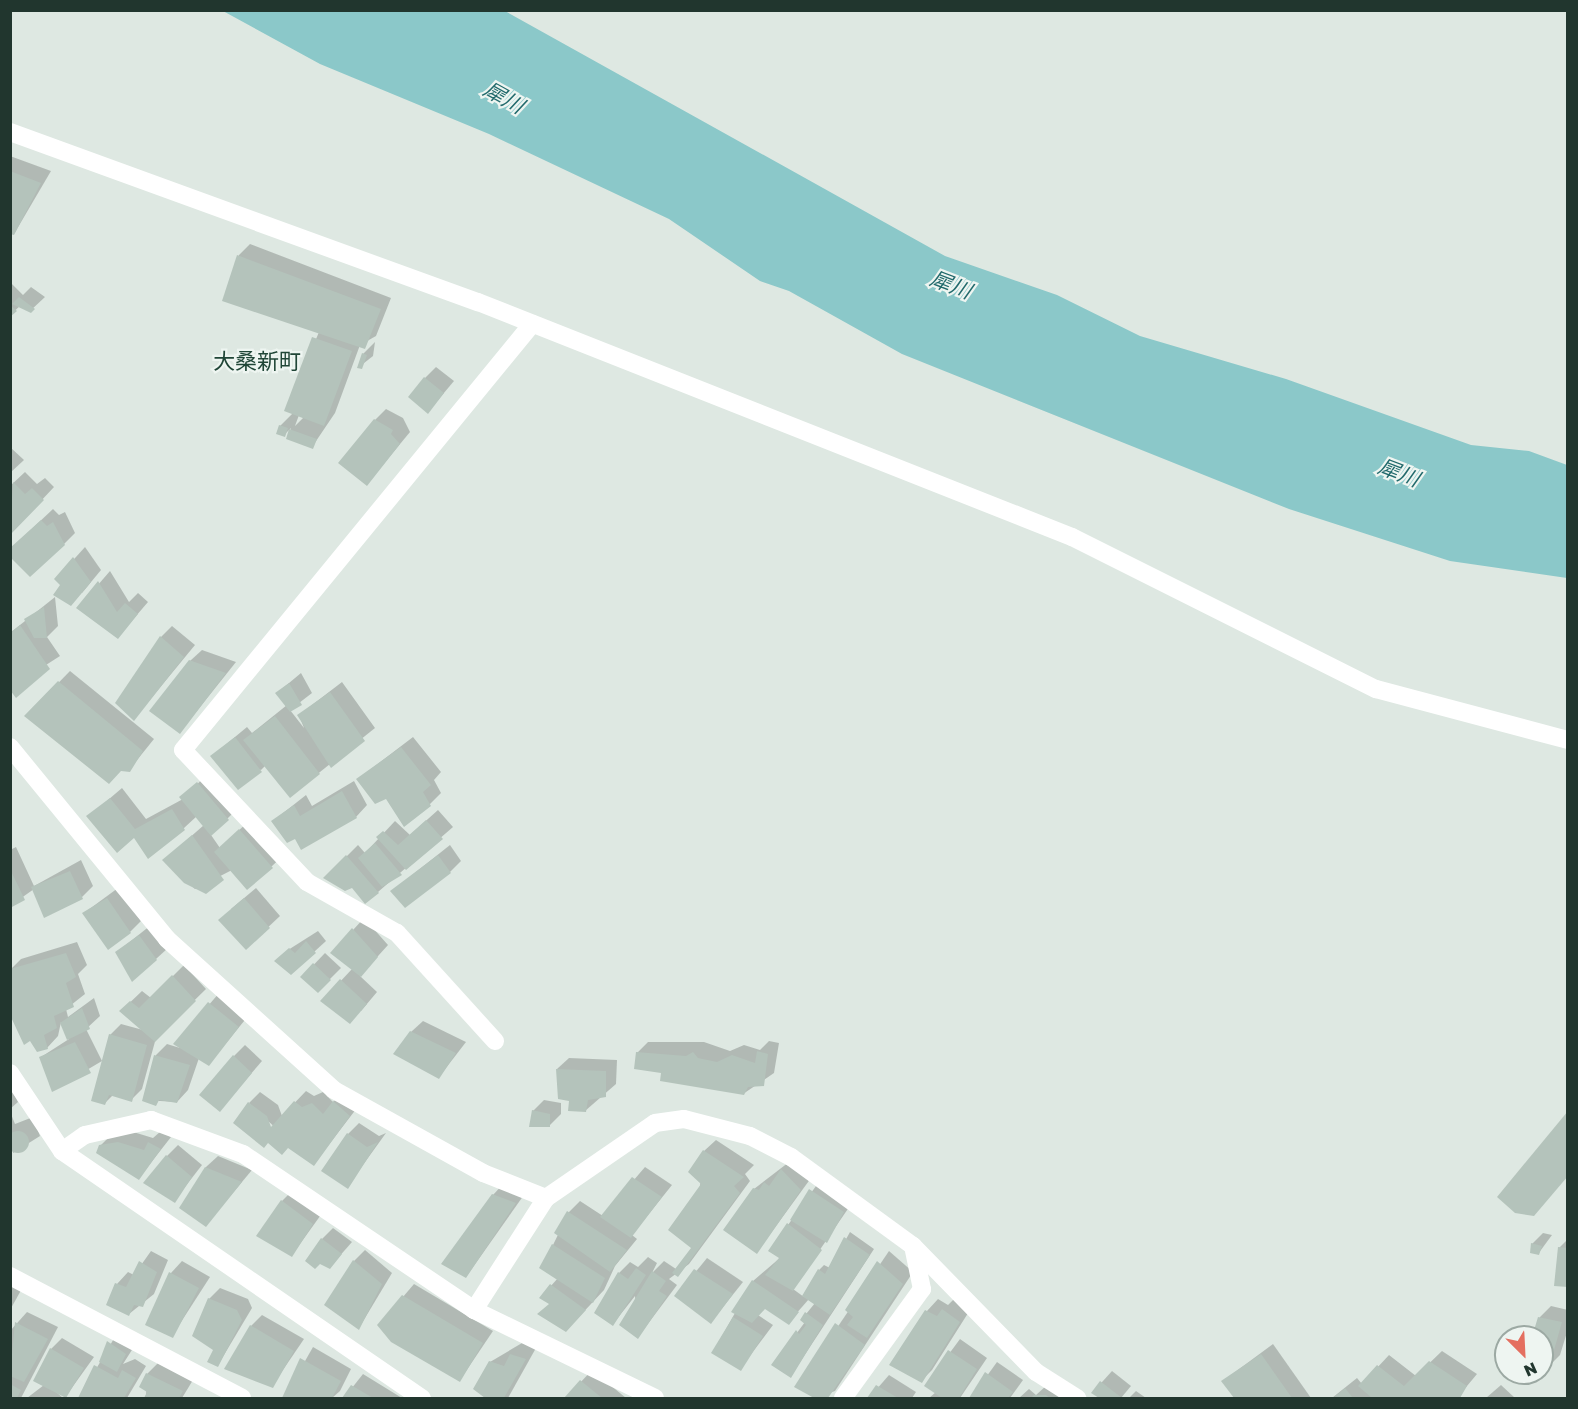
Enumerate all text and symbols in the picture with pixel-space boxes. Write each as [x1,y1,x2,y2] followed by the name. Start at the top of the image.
[480,76,528,118] water label: 犀川
[927,265,975,303] water label: 犀川
[213,348,301,374] district label: 大桑新町
[1375,453,1423,491] water label: 犀川
[1494,1325,1554,1385] north arrow
[1521,1358,1540,1381] text: N

